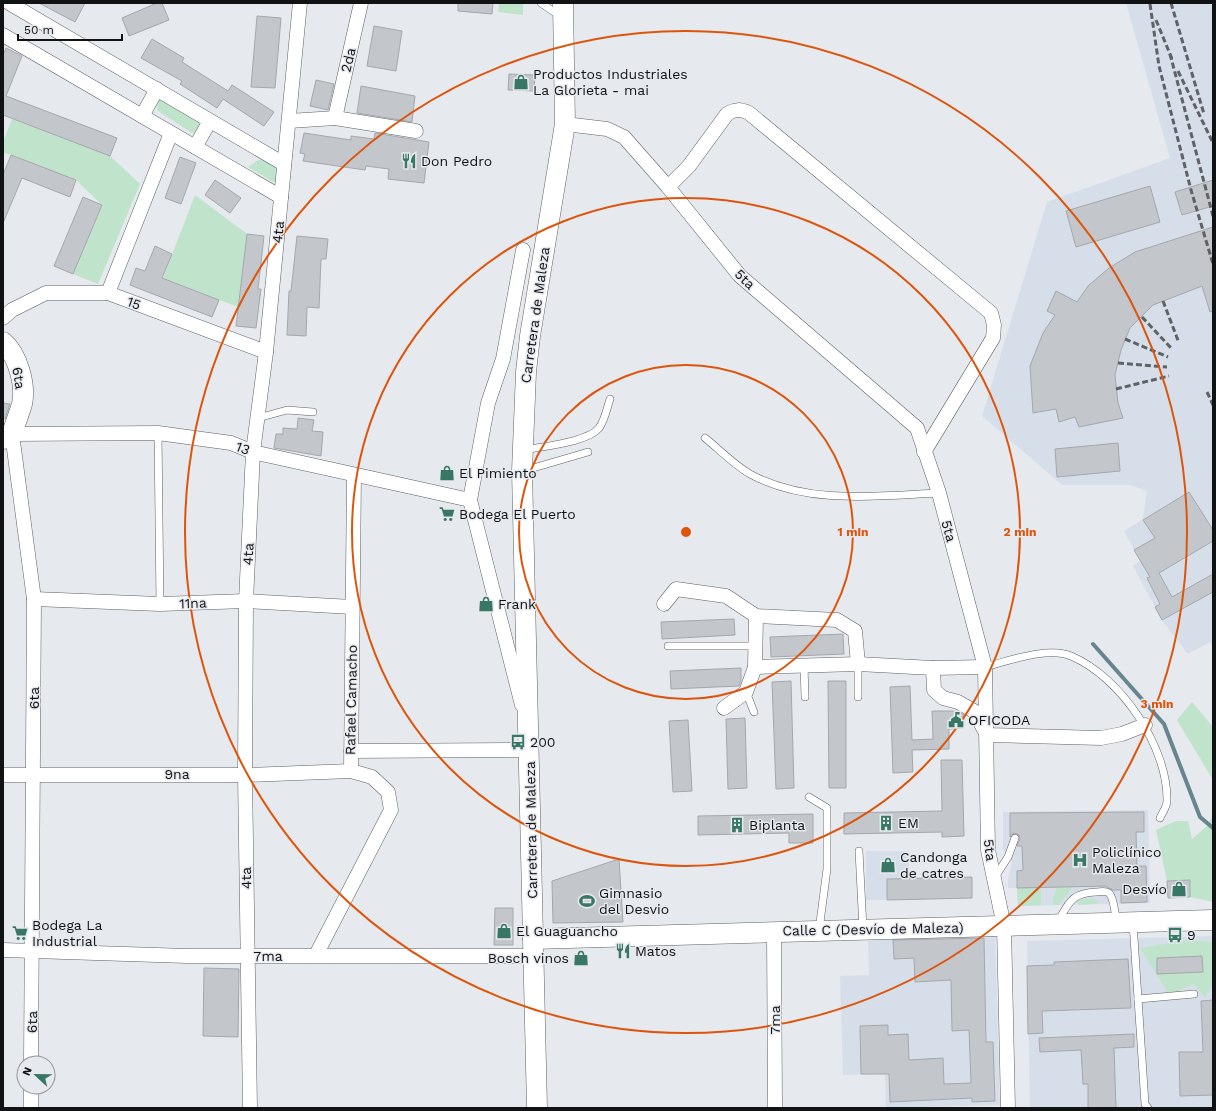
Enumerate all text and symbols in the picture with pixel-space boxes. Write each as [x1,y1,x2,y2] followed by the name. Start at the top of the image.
[18,16,122,42] scale bar
[24,23,54,37] text: 50 m
[337,46,359,74] street label: 2da
[533,66,688,98] place label: Productos Industriales La Glorieta - mai
[512,73,530,91] shop icon: Productos Industriales La Glorieta - mai
[400,152,418,170] restaurant icon: Don Pedro
[421,153,492,169] place label: Don Pedro
[269,220,287,244] street label: 4ta
[518,246,553,384] street label: Carretera de Maleza
[732,266,758,292] street label: 5ta
[125,293,143,313] street label: 15
[9,366,29,390] street label: 6ta
[234,438,252,458] street label: 13
[438,464,456,482] shop icon: El Pimiento
[459,465,537,481] place label: El Pimiento
[438,505,456,523] supermarket icon: Bodega El Puerto
[459,506,576,522] place label: Bodega El Puerto
[938,518,960,544] street label: 5ta
[679,525,693,539] centre of rings
[838,525,868,539] text: 1 min
[1004,525,1036,539] text: 2 min
[239,542,257,566] street label: 4ta
[179,595,207,611] street label: 11na
[477,595,495,613] shop icon: Frank
[498,596,536,612] place label: Frank
[342,645,360,755] street label: Rafael Camacho
[26,687,42,709] street label: 6ta
[1141,697,1173,711] text: 3 min
[947,711,965,729] public building icon: OFICODA
[968,712,1030,728] place label: OFICODA
[509,733,527,751] bus stop icon: 200
[530,734,556,750] place label: 200
[522,761,540,899] street label: Carretera de Maleza
[164,766,190,782] street label: 9na
[877,814,895,832] building icon: EM
[898,815,919,831] place label: EM
[728,816,746,834] building icon: Biplanta
[749,817,805,833] place label: Biplanta
[981,838,999,862] street label: 5ta
[1092,844,1161,876] place label: Policlínico Maleza
[900,849,967,881] place label: Candonga de catres
[1071,851,1089,869] hospital icon: Policlínico Maleza
[879,856,897,874] shop icon: Candonga de catres
[238,867,254,889] street label: 4ta
[1170,880,1188,898] shop icon: Desvío
[1122,881,1167,897] place label: Desvío
[599,885,669,917] place label: Gimnasio del Desvio
[578,892,596,910] sports icon: Gimnasio del Desvio
[32,917,103,949] place label: Bodega La Industrial
[782,919,964,939] street label: Calle C (Desvío de Maleza)
[495,922,513,940] shop icon: El Guaguancho
[516,923,618,939] place label: El Guaguancho
[11,924,29,942] supermarket icon: Bodega La Industrial
[1166,926,1184,944] bus stop icon: 9
[1187,927,1196,943] place label: 9
[614,942,632,960] restaurant icon: Matos
[635,943,676,959] place label: Matos
[253,948,283,964] street label: 7ma
[572,949,590,967] shop icon: Bosch vinos
[488,950,569,966] place label: Bosch vinos
[767,1005,783,1035] street label: 7ma
[24,1011,40,1033] street label: 6ta
[16,1055,56,1095] north arrow
[20,1065,35,1078] text: N

